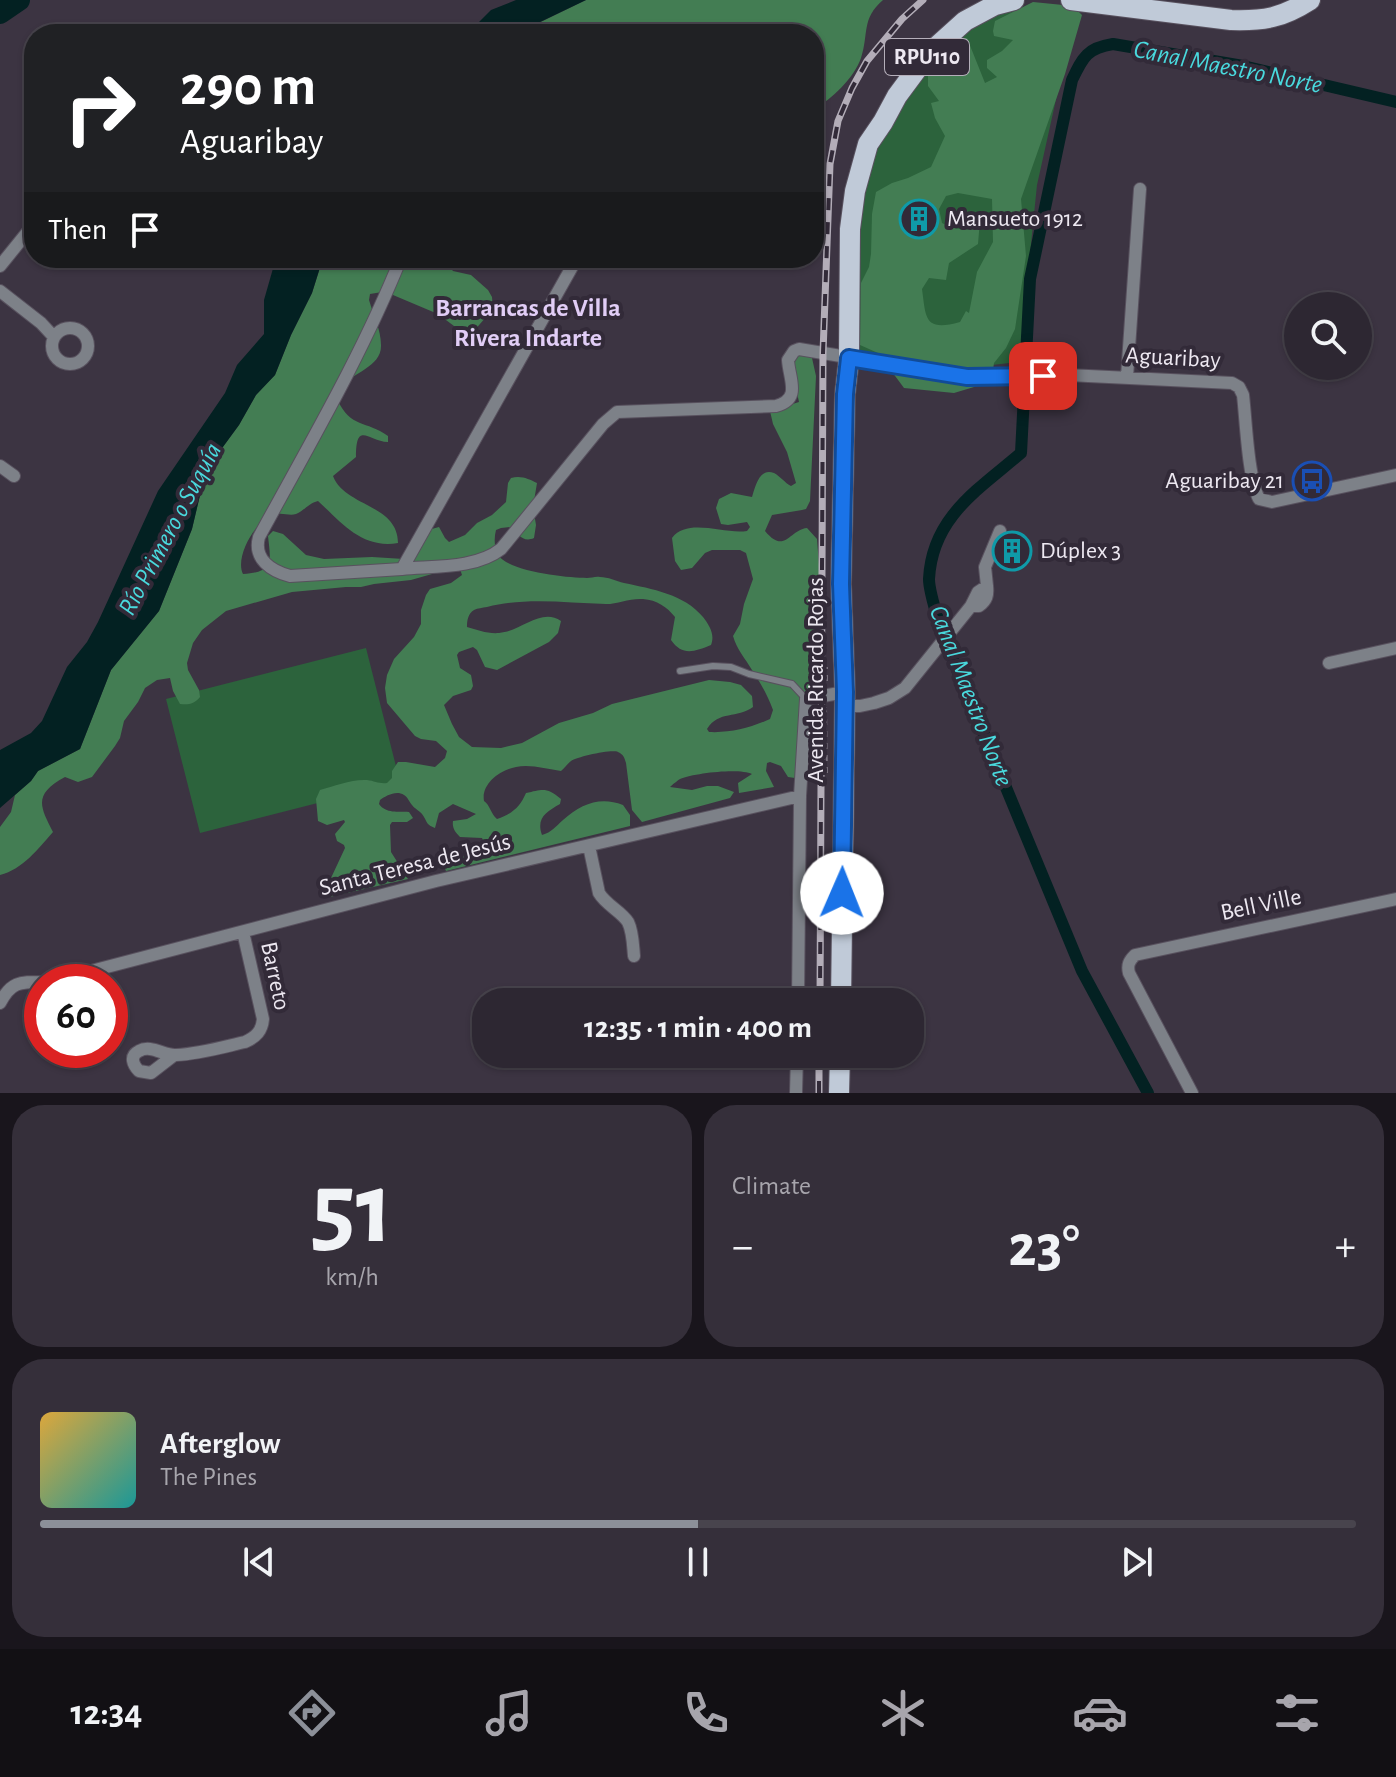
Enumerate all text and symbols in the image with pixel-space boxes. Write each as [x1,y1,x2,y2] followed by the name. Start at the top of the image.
[1132,36,1325,98] water label: Canal Maestro Norte
[885,39,969,75] road number: RPU110
[48,56,152,160] icon: right
[180,59,316,115] text: 290 m
[180,124,323,160] text: Aguaribay
[898,198,940,240] building icon: Mansueto 1912
[947,207,1083,231] place label: Mansueto 1912
[123,208,167,252] icon: arrive
[48,215,107,245] text: Then
[1284,292,1372,380] map controls
[1284,292,1372,380] button: search
[435,295,621,351] district label: Barrancas de Villa Rivera Indarte
[1009,342,1077,410] pin
[1125,344,1221,372] street label: Aguaribay
[1021,354,1065,398] icon: arrive
[114,439,226,619] water label: Río Primero o Suquía
[1291,460,1333,502] bus stop icon: Aguaribay 21
[1165,469,1284,493] place label: Aguaribay 21
[991,530,1033,572] building icon: Dúplex 3
[1040,539,1121,563] place label: Dúplex 3
[804,577,828,783] street label: Avenida Ricardo Rojas
[925,602,1018,790] water label: Canal Maestro Norte
[317,830,513,900] street label: Santa Teresa de Jesús
[800,851,884,935] position arrow
[1219,885,1303,925] street label: Bell Ville
[256,940,294,1012] street label: Barreto
[24,964,128,1068] speed limit sign: 60
[584,1013,812,1043] text: 12:35 · 1 min · 400 m
[311,1158,393,1262] text: 51
[732,1173,811,1199] text: Climate
[1008,1217,1080,1277] text: 23°
[732,1225,753,1269] text: −
[1335,1225,1356,1269] text: +
[325,1264,379,1290] text: km/h
[160,1429,281,1459] text: Afterglow
[160,1464,257,1490] text: The Pines
[237,1540,281,1584] icon: previous
[676,1540,720,1584] icon: pause
[1115,1540,1159,1584] icon: next
[284,1685,340,1741] icon: directions
[481,1685,537,1741] icon: music
[678,1685,734,1741] icon: phone
[875,1685,931,1741] icon: climate
[1072,1685,1128,1741] icon: car
[1269,1685,1325,1741] icon: filters
[71,1695,142,1731] text: 12:34

